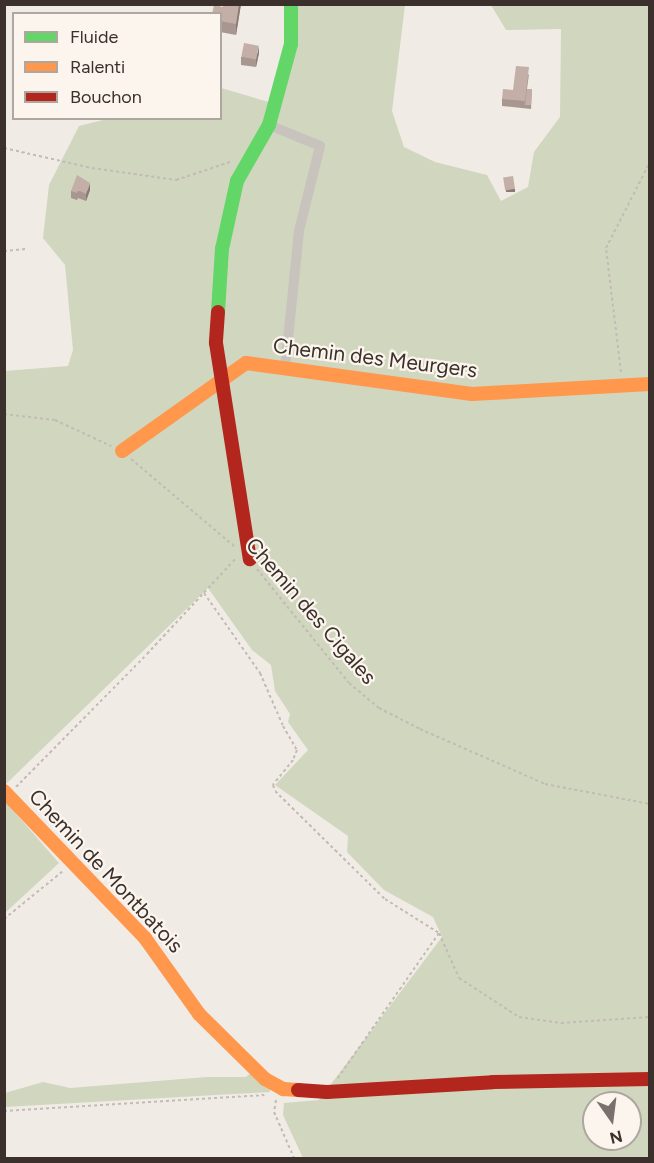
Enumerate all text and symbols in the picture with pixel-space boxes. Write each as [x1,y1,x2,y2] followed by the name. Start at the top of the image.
[12,12,222,120] legend
[70,26,118,48] text: Fluide
[70,56,125,78] text: Ralenti
[70,86,142,108] text: Bouchon
[272,333,478,383] street label: Chemin des Meurgers
[241,533,381,689] street label: Chemin des Cigales
[24,784,188,958] street label: Chemin de Montbatois
[582,1091,642,1151] north arrow
[608,1126,624,1148] text: N

